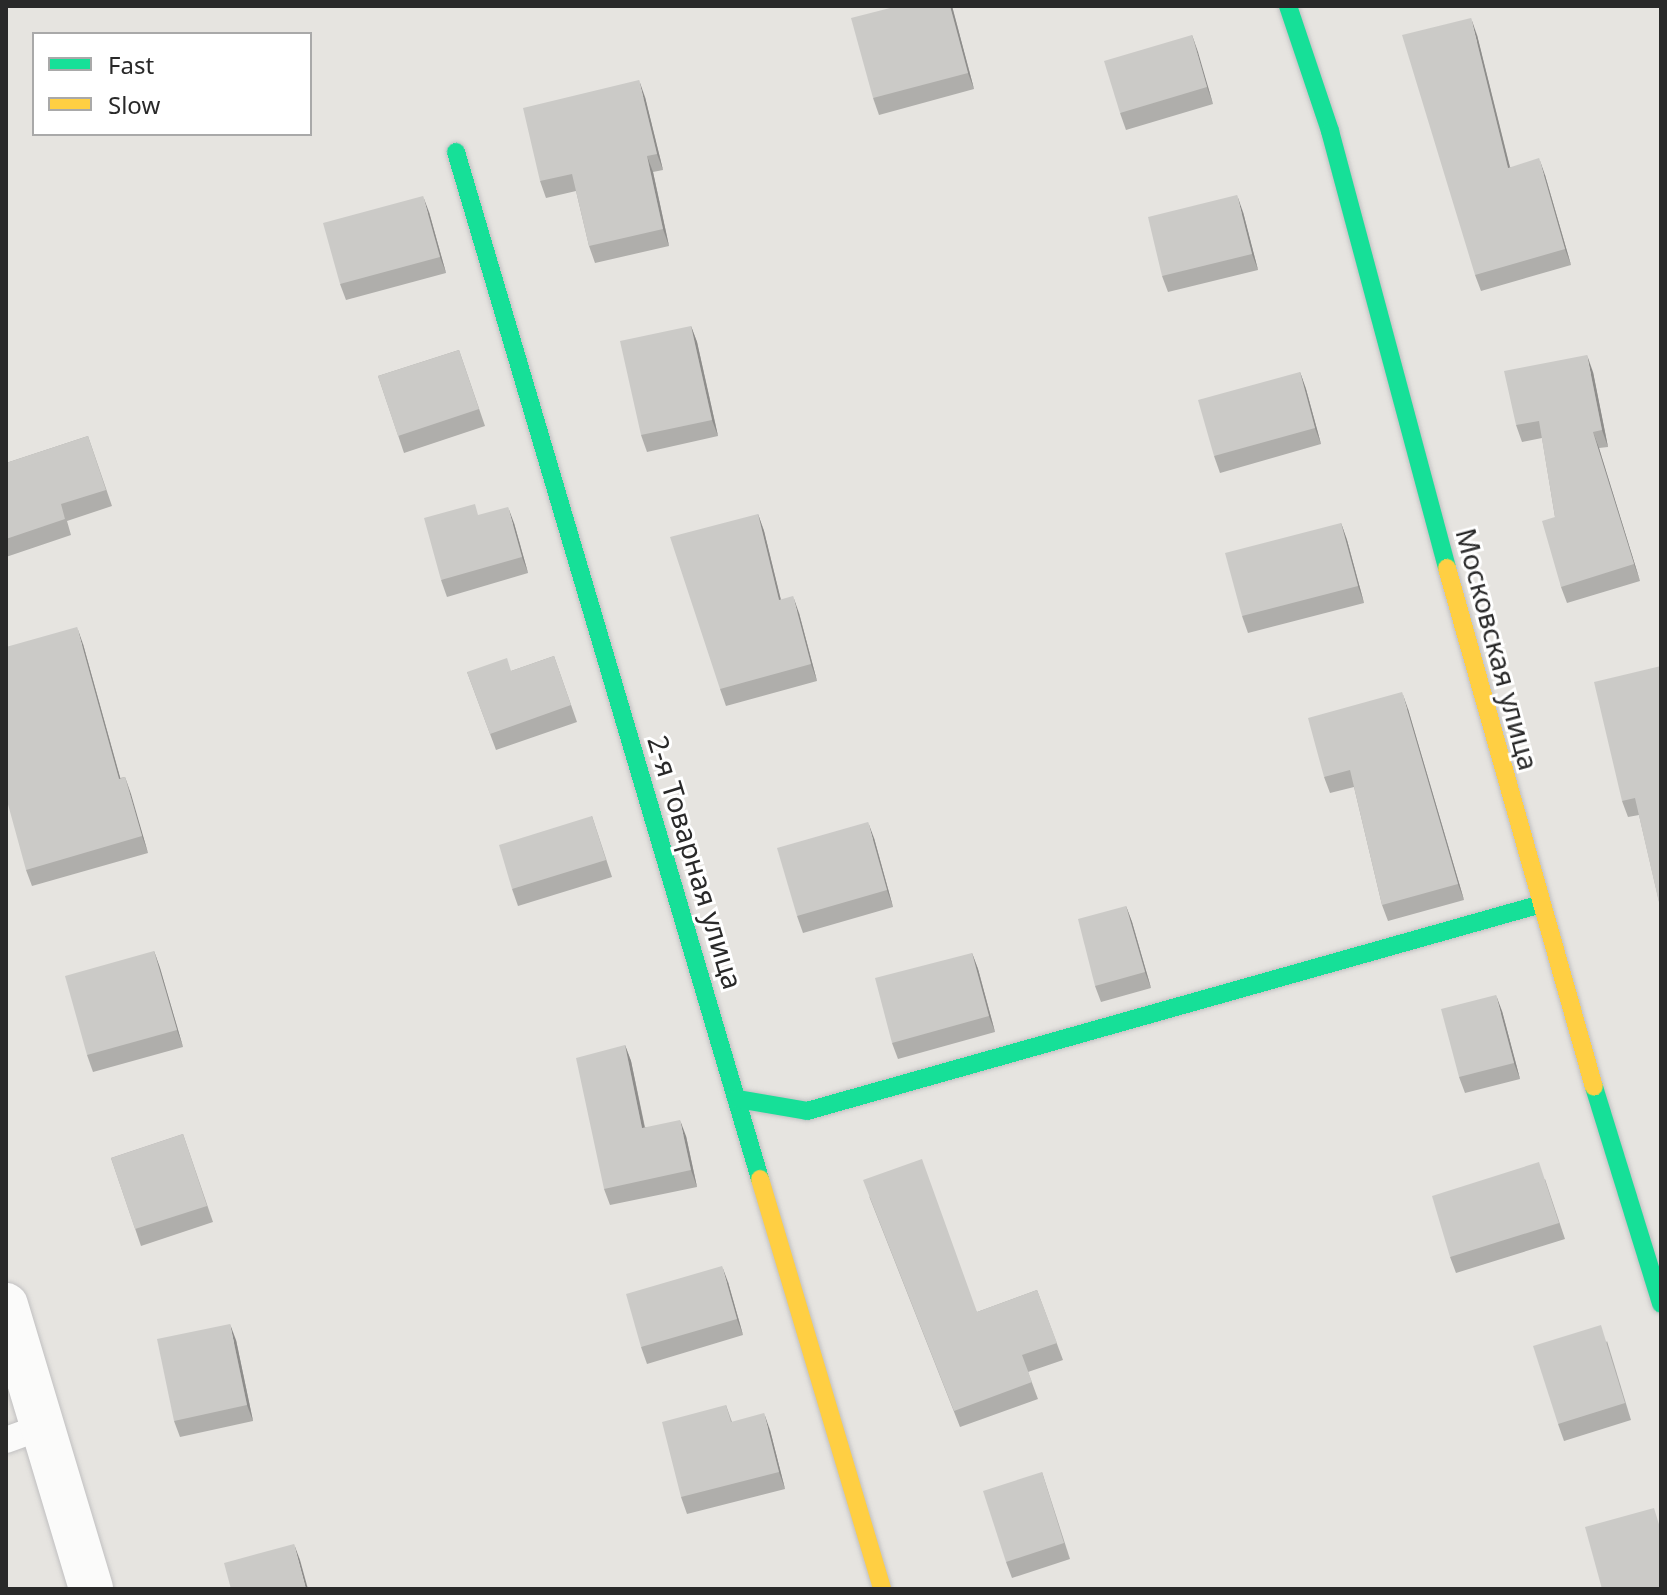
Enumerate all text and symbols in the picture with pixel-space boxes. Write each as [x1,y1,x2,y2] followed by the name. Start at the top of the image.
[32,32,312,136] legend
[108,48,154,81] text: Fast
[108,88,160,121] text: Slow
[1450,524,1546,774] street label: Московская улица
[641,731,751,993] street label: 2-я Товарная улица

